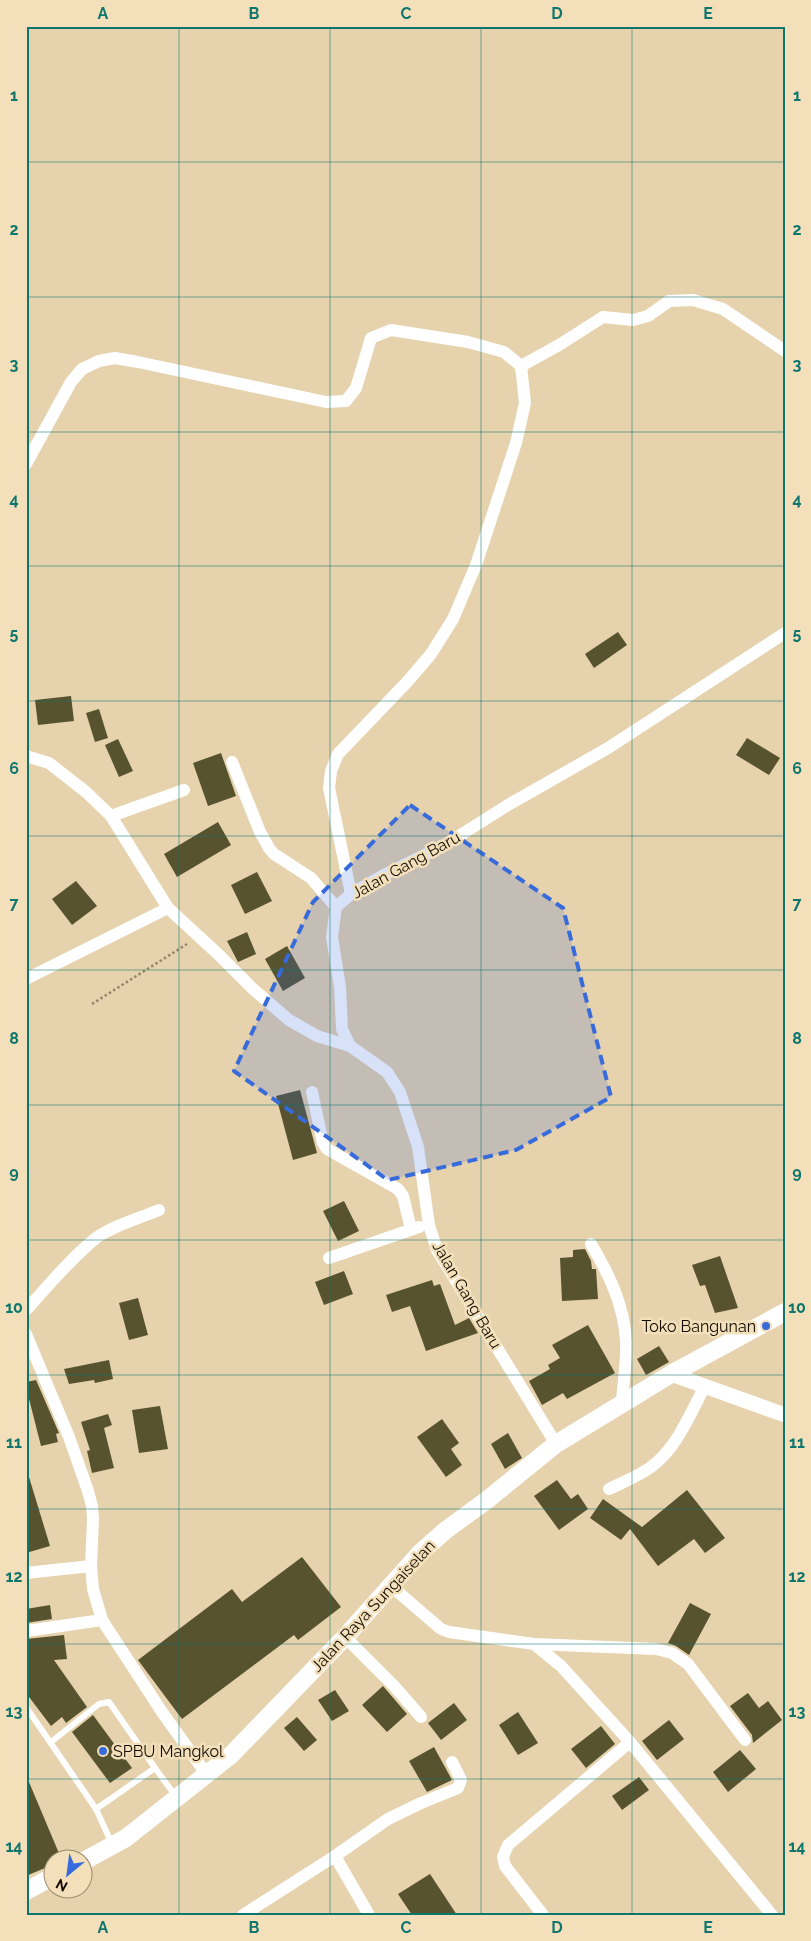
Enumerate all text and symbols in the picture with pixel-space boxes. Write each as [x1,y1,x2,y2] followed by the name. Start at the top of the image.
[98,4,109,23] text: A
[249,4,260,23] text: B
[401,4,412,23] text: C
[551,4,563,23] text: D
[703,4,713,23] text: E
[10,86,18,105] text: 1
[793,86,801,105] text: 1
[9,220,19,239] text: 2
[792,220,802,239] text: 2
[10,355,19,374] text: 3
[793,355,802,374] text: 3
[9,490,19,509] text: 4
[792,490,802,509] text: 4
[10,624,19,643] text: 5
[793,624,802,643] text: 5
[9,759,19,778] text: 6
[792,759,802,778] text: 6
[349,827,463,903] street label: Jalan Gang Baru
[10,894,19,913] text: 7
[793,894,802,913] text: 7
[9,1029,19,1048] text: 8
[792,1029,802,1048] text: 8
[9,1163,19,1182] text: 9
[792,1163,802,1182] text: 9
[429,1238,505,1352] street label: Jalan Gang Baru
[5,1298,23,1317] text: 10
[788,1298,806,1317] text: 10
[641,1317,756,1336] place label: Toko Bangunan
[760,1320,772,1332] marker: Toko Bangunan
[6,1433,22,1452] text: 11
[789,1433,805,1452] text: 11
[307,1536,439,1676] street label: Jalan Raya Sungaiselan
[6,1567,22,1586] text: 12
[789,1567,805,1586] text: 12
[6,1702,22,1721] text: 13
[789,1702,805,1721] text: 13
[113,1742,224,1761] place label: SPBU Mangkol
[97,1745,109,1757] marker: SPBU Mangkol
[5,1837,23,1856] text: 14
[788,1837,806,1856] text: 14
[42,1848,92,1898] north arrow
[53,1876,70,1895] text: N
[98,1918,109,1937] text: A
[249,1918,260,1937] text: B
[401,1918,412,1937] text: C
[551,1918,563,1937] text: D
[703,1918,713,1937] text: E

